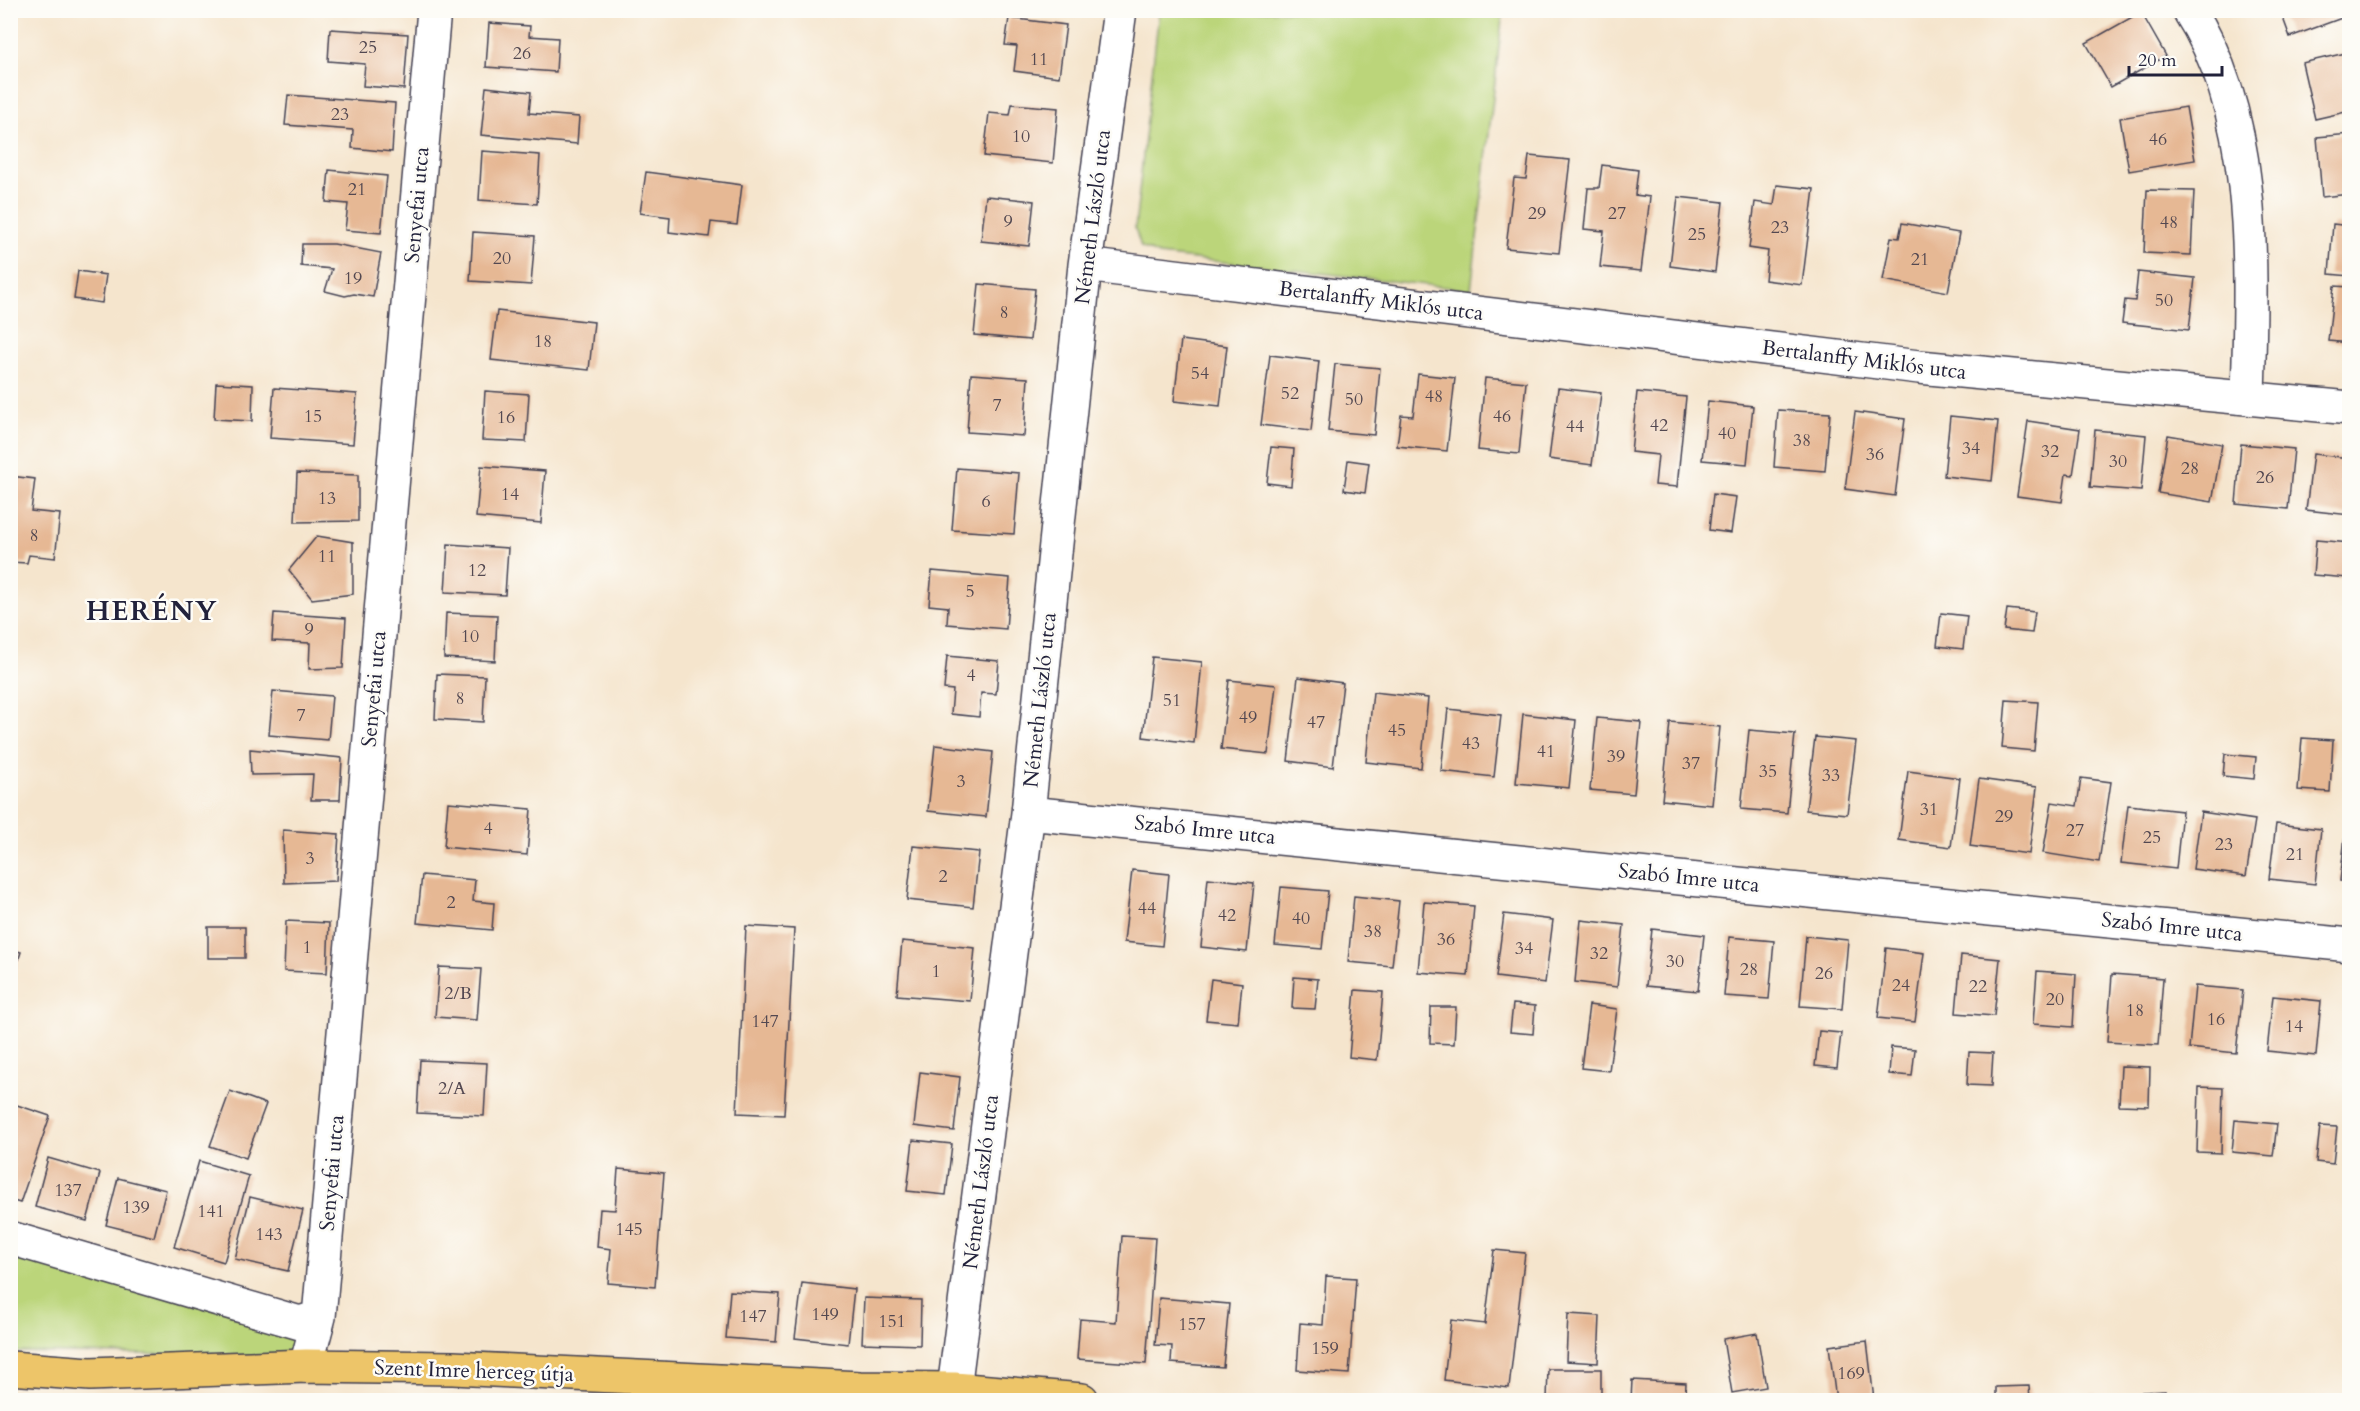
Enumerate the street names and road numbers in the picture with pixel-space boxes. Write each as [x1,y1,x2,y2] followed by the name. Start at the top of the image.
[1068,128,1118,306] street label: Németh László utca
[397,146,437,264] street label: Senyefai utca
[1277,274,1485,328] street label: Bertalanffy Miklós utca
[1760,333,1968,387] street label: Bertalanffy Miklós utca
[1016,611,1064,789] street label: Németh László utca
[354,630,394,748] street label: Senyefai utca
[1133,808,1277,852] street label: Szabó Imre utca
[1617,856,1761,900] street label: Szabó Imre utca
[2100,905,2244,949] street label: Szabó Imre utca
[956,1093,1006,1271] street label: Németh László utca
[312,1114,352,1232] street label: Senyefai utca
[374,1353,574,1389] street label: Szent Imre herceg útja

